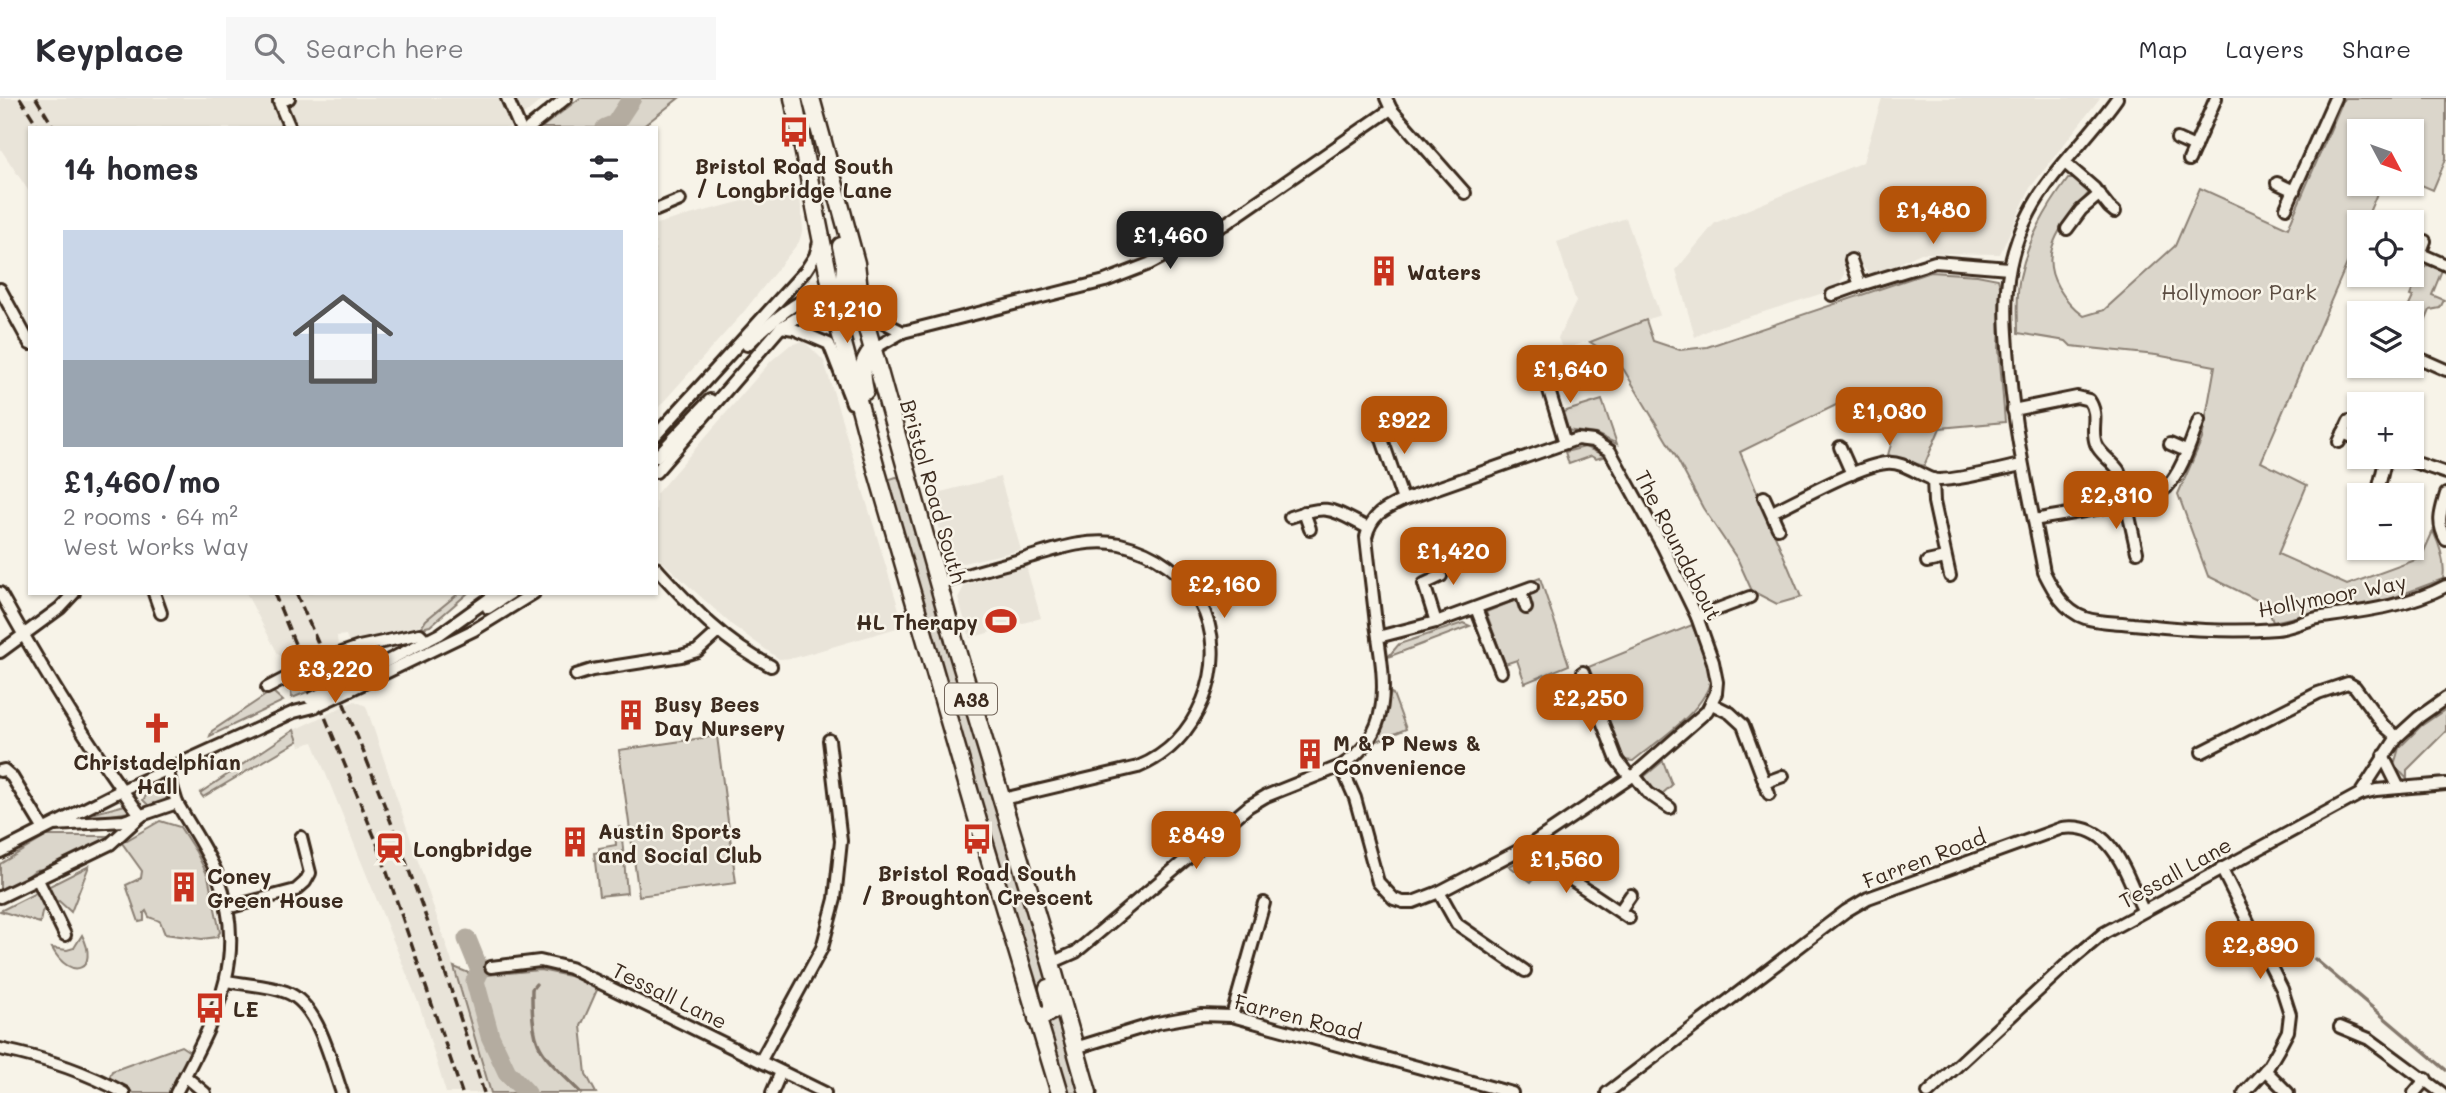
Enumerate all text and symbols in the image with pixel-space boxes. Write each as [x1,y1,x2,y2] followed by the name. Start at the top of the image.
[226,17,716,80] search box
[35,27,184,70] text: Keyplace
[250,29,288,67] icon: search
[306,31,464,65] text: Search here
[2139,33,2187,64] text: Map
[2225,33,2304,64] text: Layers
[2342,33,2411,64] text: Share
[777,115,811,149] bus stop icon: Bristol Road South / Longbridge Lane
[2347,119,2424,196] north arrow
[2347,119,2424,560] map controls
[63,148,199,188] text: 14 homes
[585,149,623,187] icon: filters
[695,152,893,203] place label: Bristol Road South / Longbridge Lane
[1876,186,1990,246] pin: £1,480
[1895,194,1971,224] text: £1,480
[2347,210,2424,287] button: locate
[1113,212,1227,271] pin: £1,460
[1133,219,1207,249] text: £1,460
[1367,254,1401,288] building icon: Waters
[1407,258,1481,285] place label: Waters
[280,276,406,402] icon: home
[2161,278,2317,305] park label: Hollymoor Park
[790,286,904,345] pin: £1,210
[812,293,882,323] text: £1,210
[2347,301,2424,378] button: layers
[1513,345,1627,405] pin: £1,640
[1533,353,1607,383] text: £1,640
[1832,388,1946,447] pin: £1,030
[2347,392,2424,469] button: +
[1852,395,1926,425] text: £1,030
[895,396,973,586] street label: Bristol Road South
[1363,396,1445,456] pin: £922
[1377,404,1431,434] text: £922
[63,461,220,501] text: £1,460/mo
[1629,465,1729,625] street label: The Roundabout
[2059,472,2173,531] pin: £2,310
[2079,479,2153,509] text: £2,310
[2347,483,2424,560] button: −
[63,501,238,531] text: 2 rooms · 64 m²
[1396,528,1510,587] pin: £1,420
[63,531,249,561] text: West Works Way
[1416,535,1490,565] text: £1,420
[1167,560,1281,620] pin: £2,160
[2256,567,2408,623] street label: Hollymoor Way
[1187,568,1261,598] text: £2,160
[984,604,1018,638] sports icon: HL Therapy
[856,608,978,636] place label: HL Therapy
[278,646,392,705] pin: £3,220
[297,653,373,683] text: £3,220
[1533,674,1647,734] pin: £2,250
[1552,682,1628,712] text: £2,250
[945,684,997,714] road number: A38
[654,690,785,742] place label: Busy Bees Day Nursery
[614,698,648,732] building icon: Busy Bees Day Nursery
[140,711,174,745] church icon: Christadelphian Hall
[1333,729,1481,780] place label: M & P News & Convenience
[1293,737,1327,771] building icon: M & P News & Convenience
[73,748,241,799] place label: Christadelphian Hall
[1155,812,1237,871] pin: £849
[598,817,762,868] place label: Austin Sports and Social Club
[1168,819,1224,849] text: £849
[960,822,994,856] bus stop icon: Bristol Road South / Broughton Crescent
[1859,822,1989,894] street label: Farren Road
[558,825,592,859] building icon: Austin Sports and Social Club
[2114,830,2236,914] street label: Tessall Lane
[373,831,407,865] station icon: Longbridge
[413,835,532,862] place label: Longbridge
[1509,836,1623,895] pin: £1,560
[1529,843,1603,873] text: £1,560
[861,859,1093,910] place label: Bristol Road South / Broughton Crescent
[207,862,344,913] place label: Coney Green House
[167,870,201,904] building icon: Coney Green House
[2203,922,2317,981] pin: £2,890
[2221,929,2299,959] text: £2,890
[608,956,732,1034] street label: Tessall Lane
[1232,987,1364,1045] street label: Farren Road
[193,991,227,1025] bus stop icon: LE
[233,995,259,1022] place label: LE

